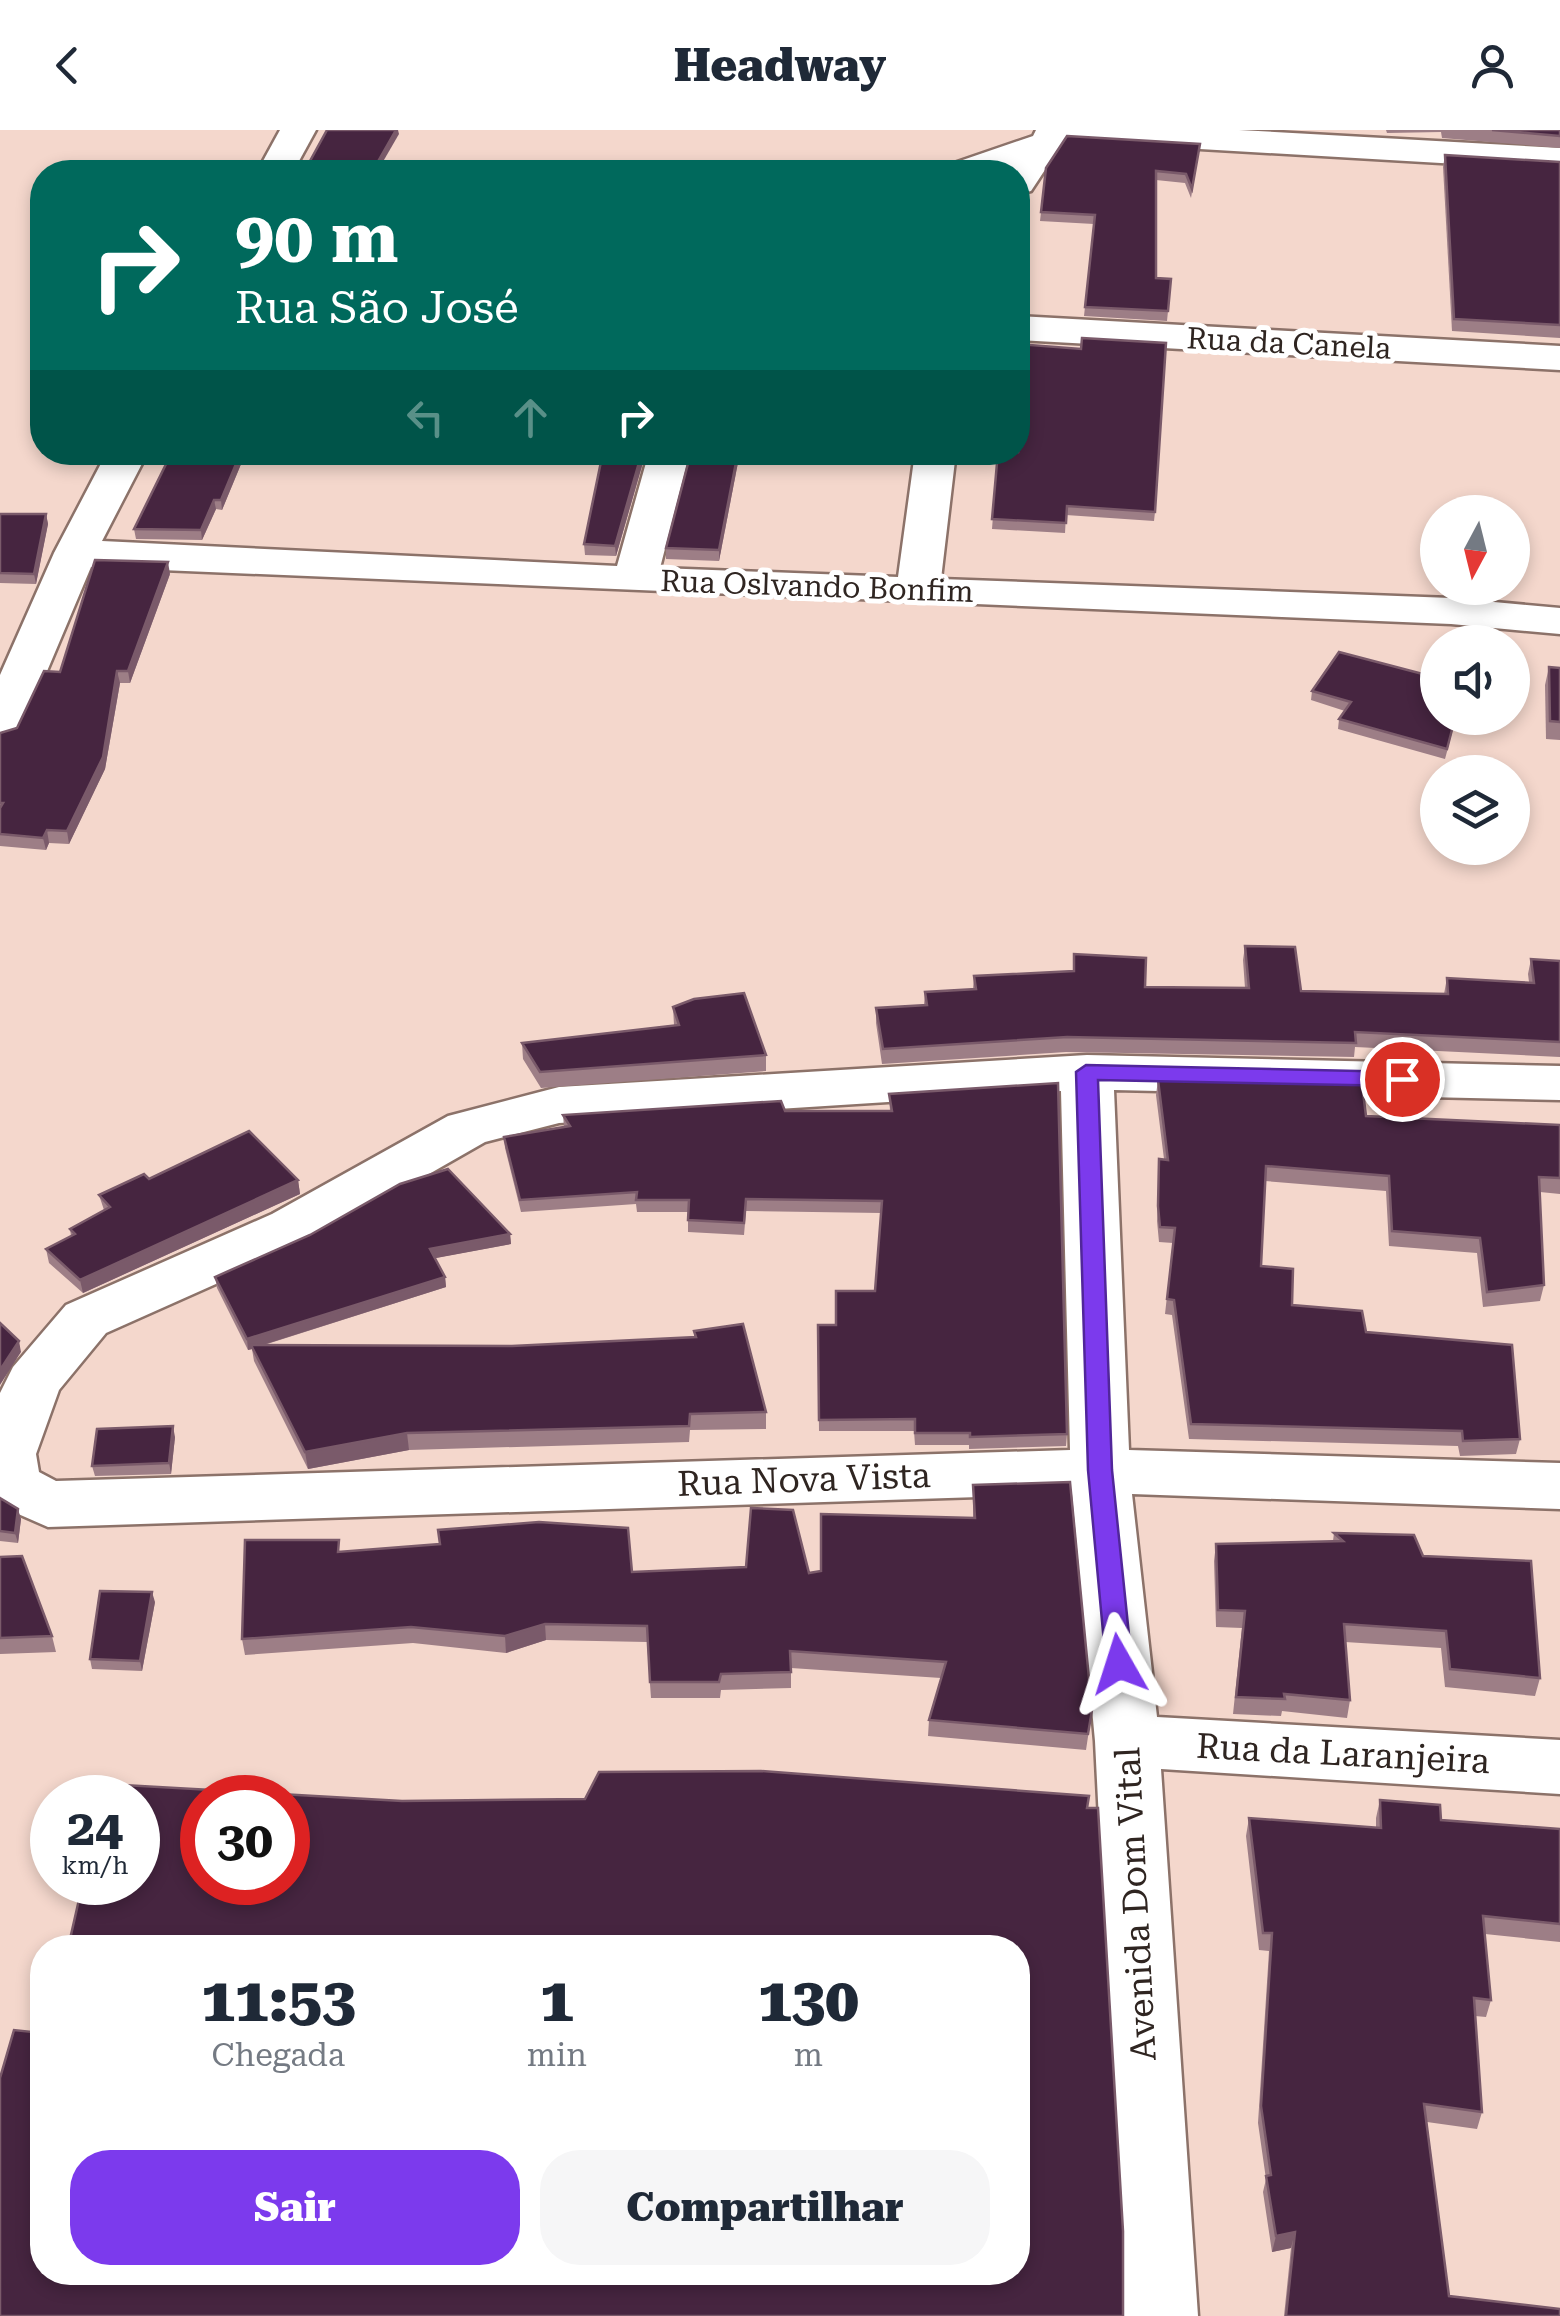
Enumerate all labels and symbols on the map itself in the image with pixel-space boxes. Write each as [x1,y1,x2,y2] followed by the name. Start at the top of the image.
[1186,320,1392,366] street label: Rua da Canela
[1420,495,1530,605] north arrow
[660,563,974,609] street label: Rua Oslvando Bonfim
[1360,1037,1445,1122] pin
[677,1455,931,1505] street label: Rua Nova Vista
[1067,1612,1171,1716] position arrow
[1195,1726,1491,1782] street label: Rua da Laranjeira
[1107,1746,1165,2062] street label: Avenida Dom Vital
[180,1775,310,1905] speed limit sign: 30

